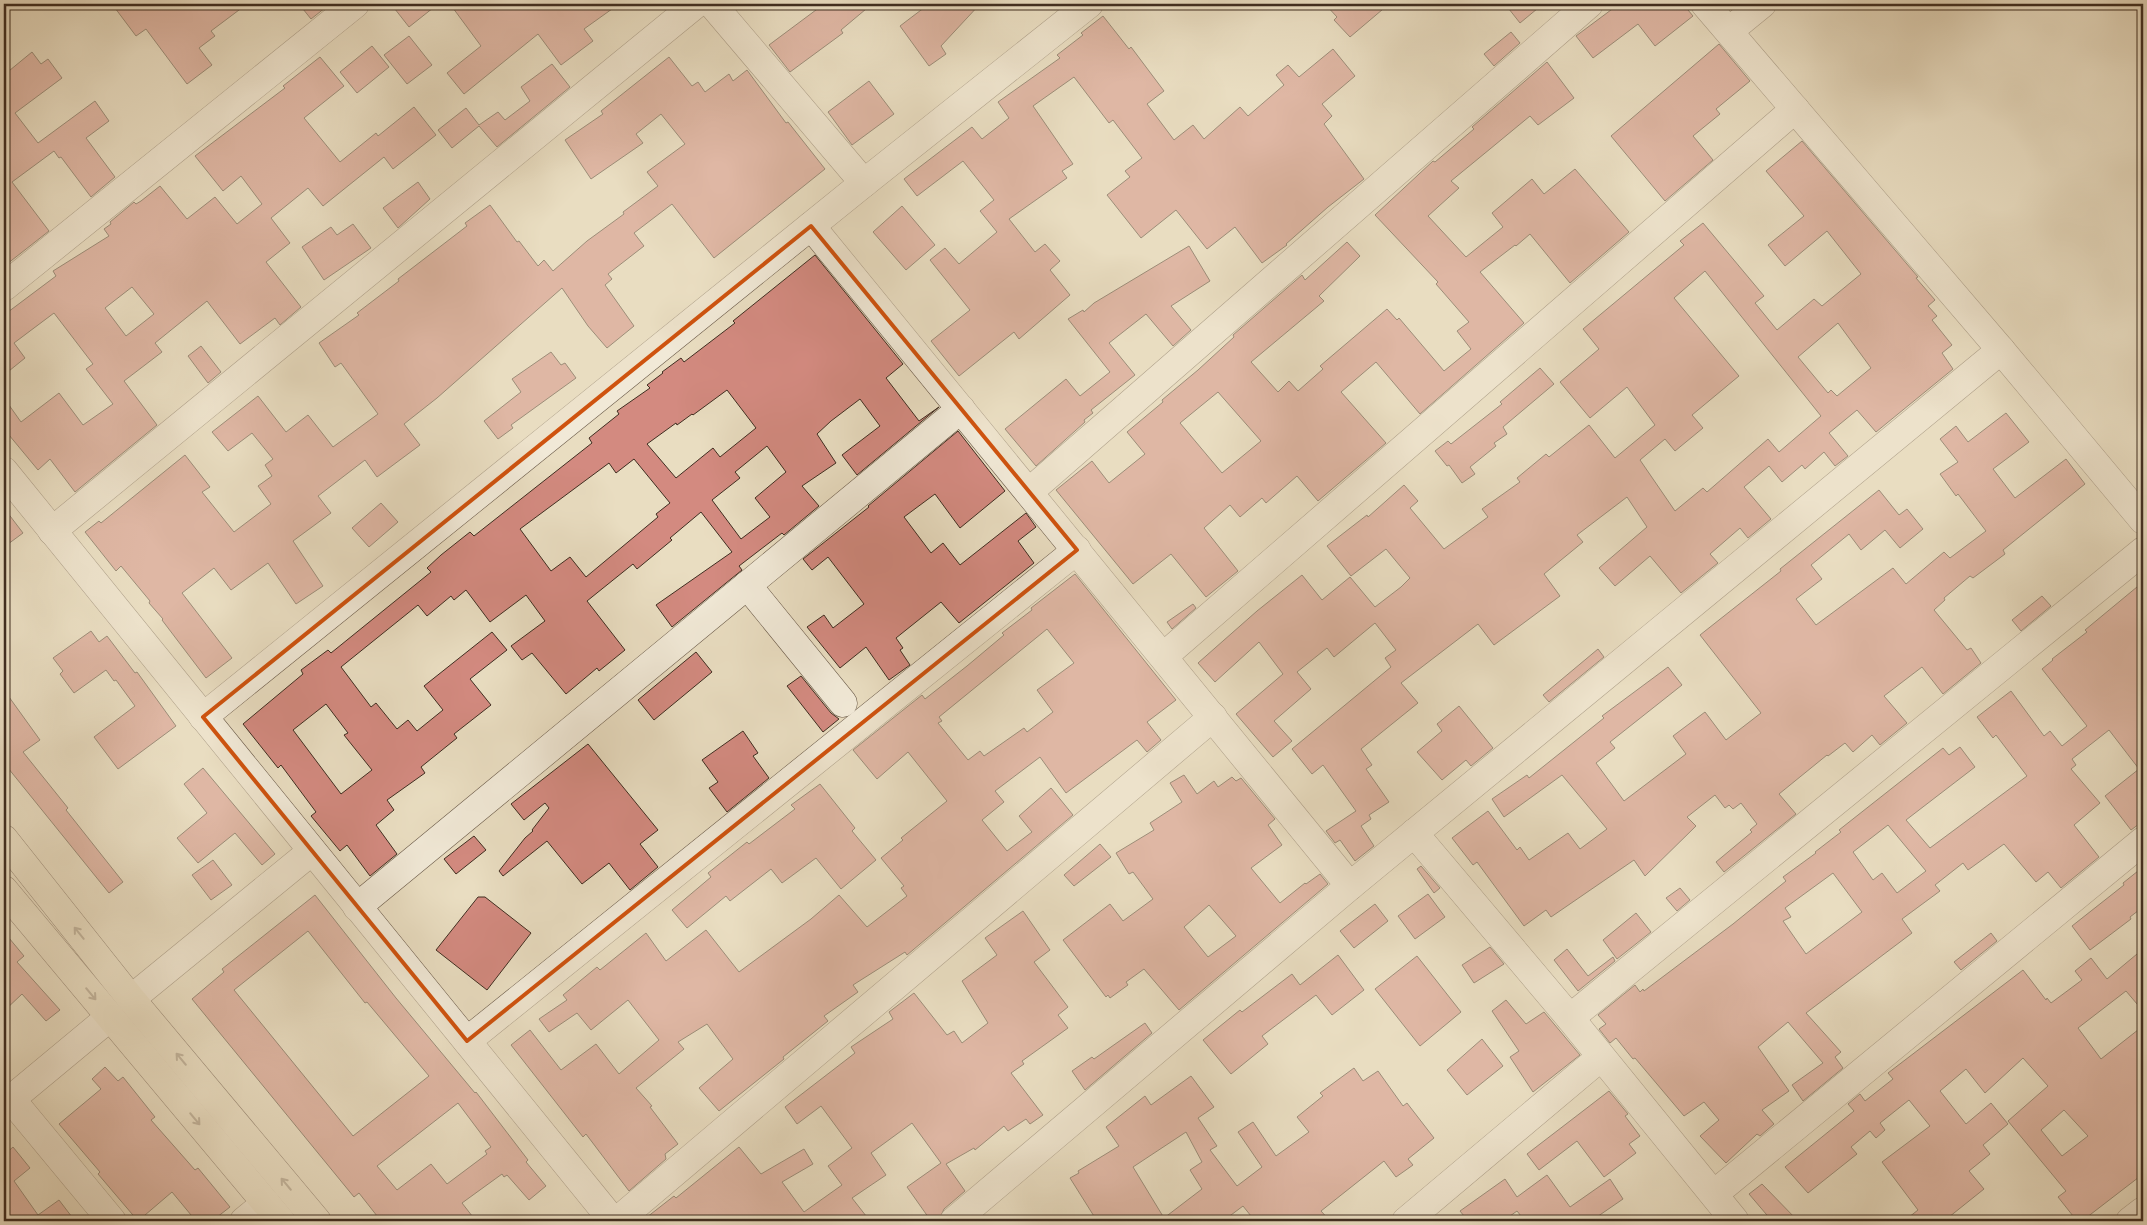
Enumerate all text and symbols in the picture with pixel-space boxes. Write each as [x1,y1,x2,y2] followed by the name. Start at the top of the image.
[73,927,84,940] one-way arrow
[85,988,97,1001] one-way arrow
[176,1053,187,1066] one-way arrow
[190,1112,201,1125] one-way arrow
[280,1178,291,1191] one-way arrow

